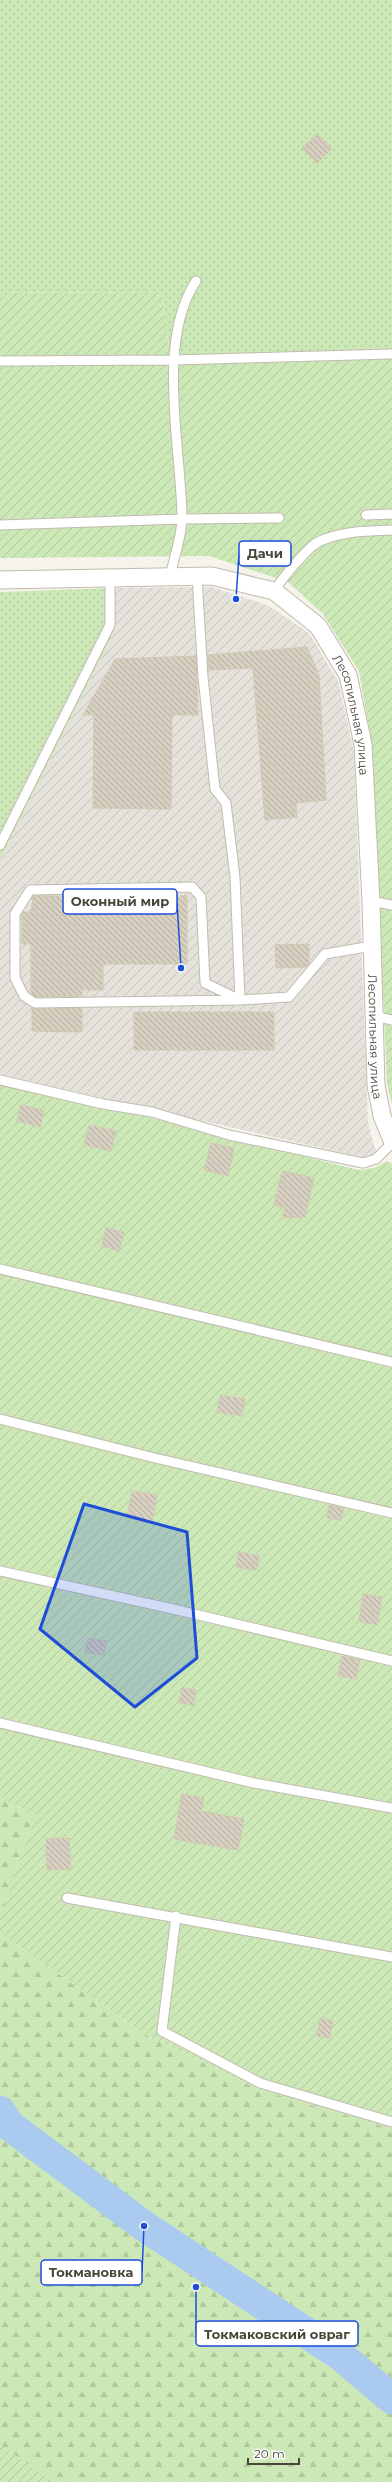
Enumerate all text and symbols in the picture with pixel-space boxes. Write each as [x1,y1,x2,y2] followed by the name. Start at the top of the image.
[239,541,291,566] callout: Дачи
[247,545,283,561] text: Дачи
[330,652,372,776] street label: Лесопильная улица
[63,889,177,914] callout: Оконный мир
[71,893,169,909] text: Оконный мир
[365,974,386,1100] street label: Лесопильная улица
[41,2260,142,2285] callout: Токмановка
[49,2264,133,2280] text: Токмановка
[196,2321,358,2346] callout: Токмаковский овраг
[204,2326,350,2342] text: Токмаковский овраг
[248,2440,299,2466] scale bar
[254,2446,285,2461] text: 20 m

